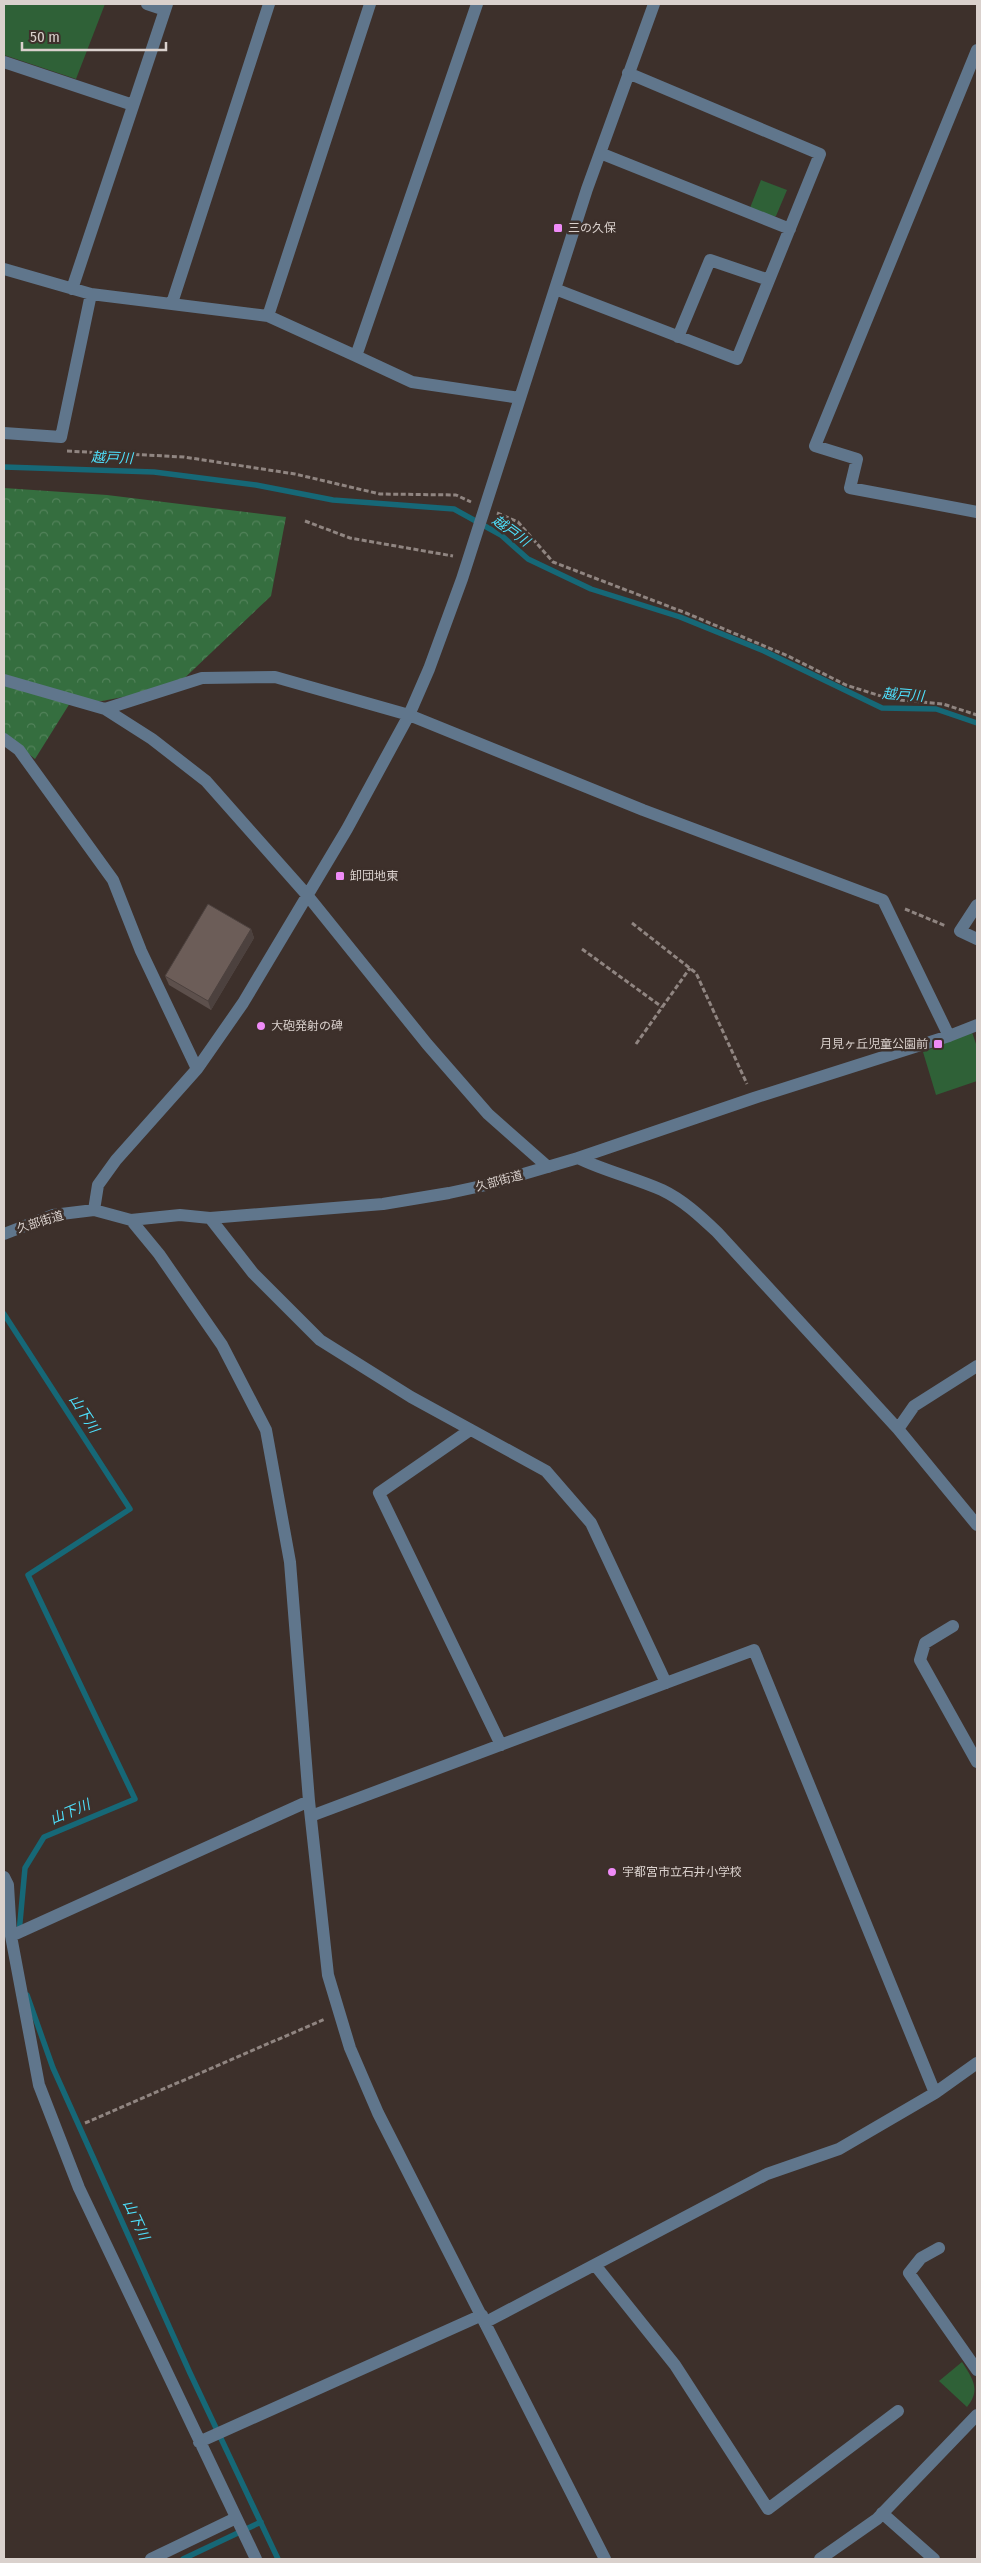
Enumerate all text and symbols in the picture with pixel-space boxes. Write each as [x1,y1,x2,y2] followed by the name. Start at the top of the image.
[22,20,166,52] scale bar
[30,28,60,46] text: 50 m
[568,221,616,235] place label: 三の久保
[552,222,564,234] marker: 三の久保
[91,449,135,467] water label: 越戸川
[489,512,535,551] water label: 越戸川
[881,685,927,705] water label: 越戸川
[350,869,398,883] place label: 卸団地東
[334,870,346,882] marker: 卸団地東
[271,1019,343,1033] place label: 大砲発射の碑
[255,1020,267,1032] marker: 大砲発射の碑
[820,1037,928,1051] place label: 月見ヶ丘児童公園前
[932,1038,944,1050] marker: 月見ヶ丘児童公園前
[474,1168,524,1194] street label: 久部街道
[15,1208,65,1236] street label: 久部街道
[65,1392,104,1438] water label: 山下川
[47,1795,94,1828] water label: 山下川
[622,1865,742,1879] place label: 宇都宮市立石井小学校
[606,1866,618,1878] marker: 宇都宮市立石井小学校
[119,2197,153,2244] water label: 山下川

